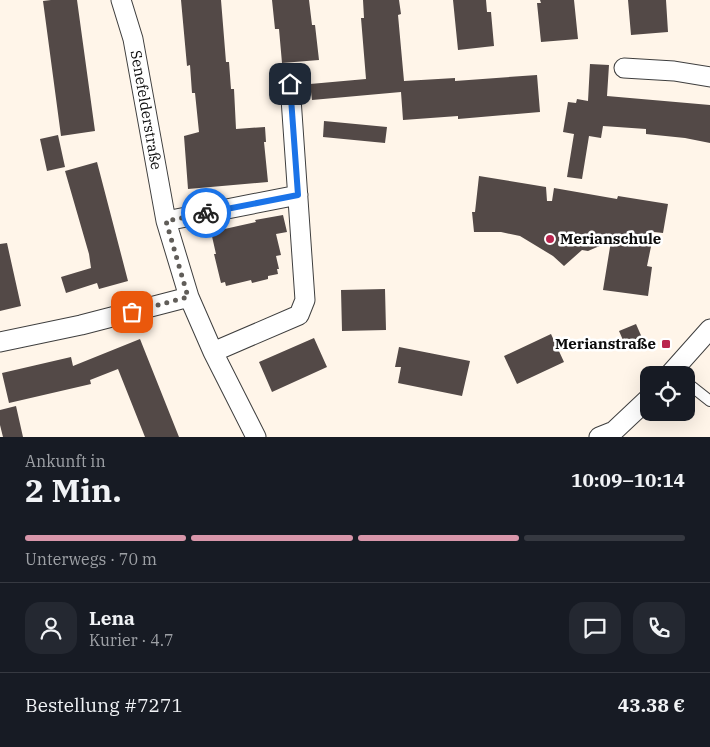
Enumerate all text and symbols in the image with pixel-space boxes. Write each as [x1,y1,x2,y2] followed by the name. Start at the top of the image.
[127,49,166,171] street label: Senefelderstraße
[269,63,311,105] pin
[276,70,304,98] icon: home
[181,188,231,238] courier
[192,199,220,227] icon: bike
[560,229,661,248] place label: Merianschule
[544,233,556,245] marker: Merianschule
[111,291,153,333] pin
[118,298,146,326] icon: bag
[555,334,656,353] place label: Merianstraße
[660,338,672,350] marker: Merianstraße
[640,366,695,421] map controls
[640,366,695,421] button: locate
[25,451,106,471] text: Ankunft in
[571,468,685,492] text: 10:09–10:14
[25,469,122,511] text: 2 Min.
[25,549,157,569] text: Unterwegs · 70 m
[25,602,77,654] button: person
[569,602,621,654] button: chat
[633,602,685,654] button: phone
[89,606,135,630] text: Lena
[89,630,174,650] text: Kurier · 4.7
[25,693,183,717] text: Bestellung #7271
[618,693,685,717] text: 43.38 €

